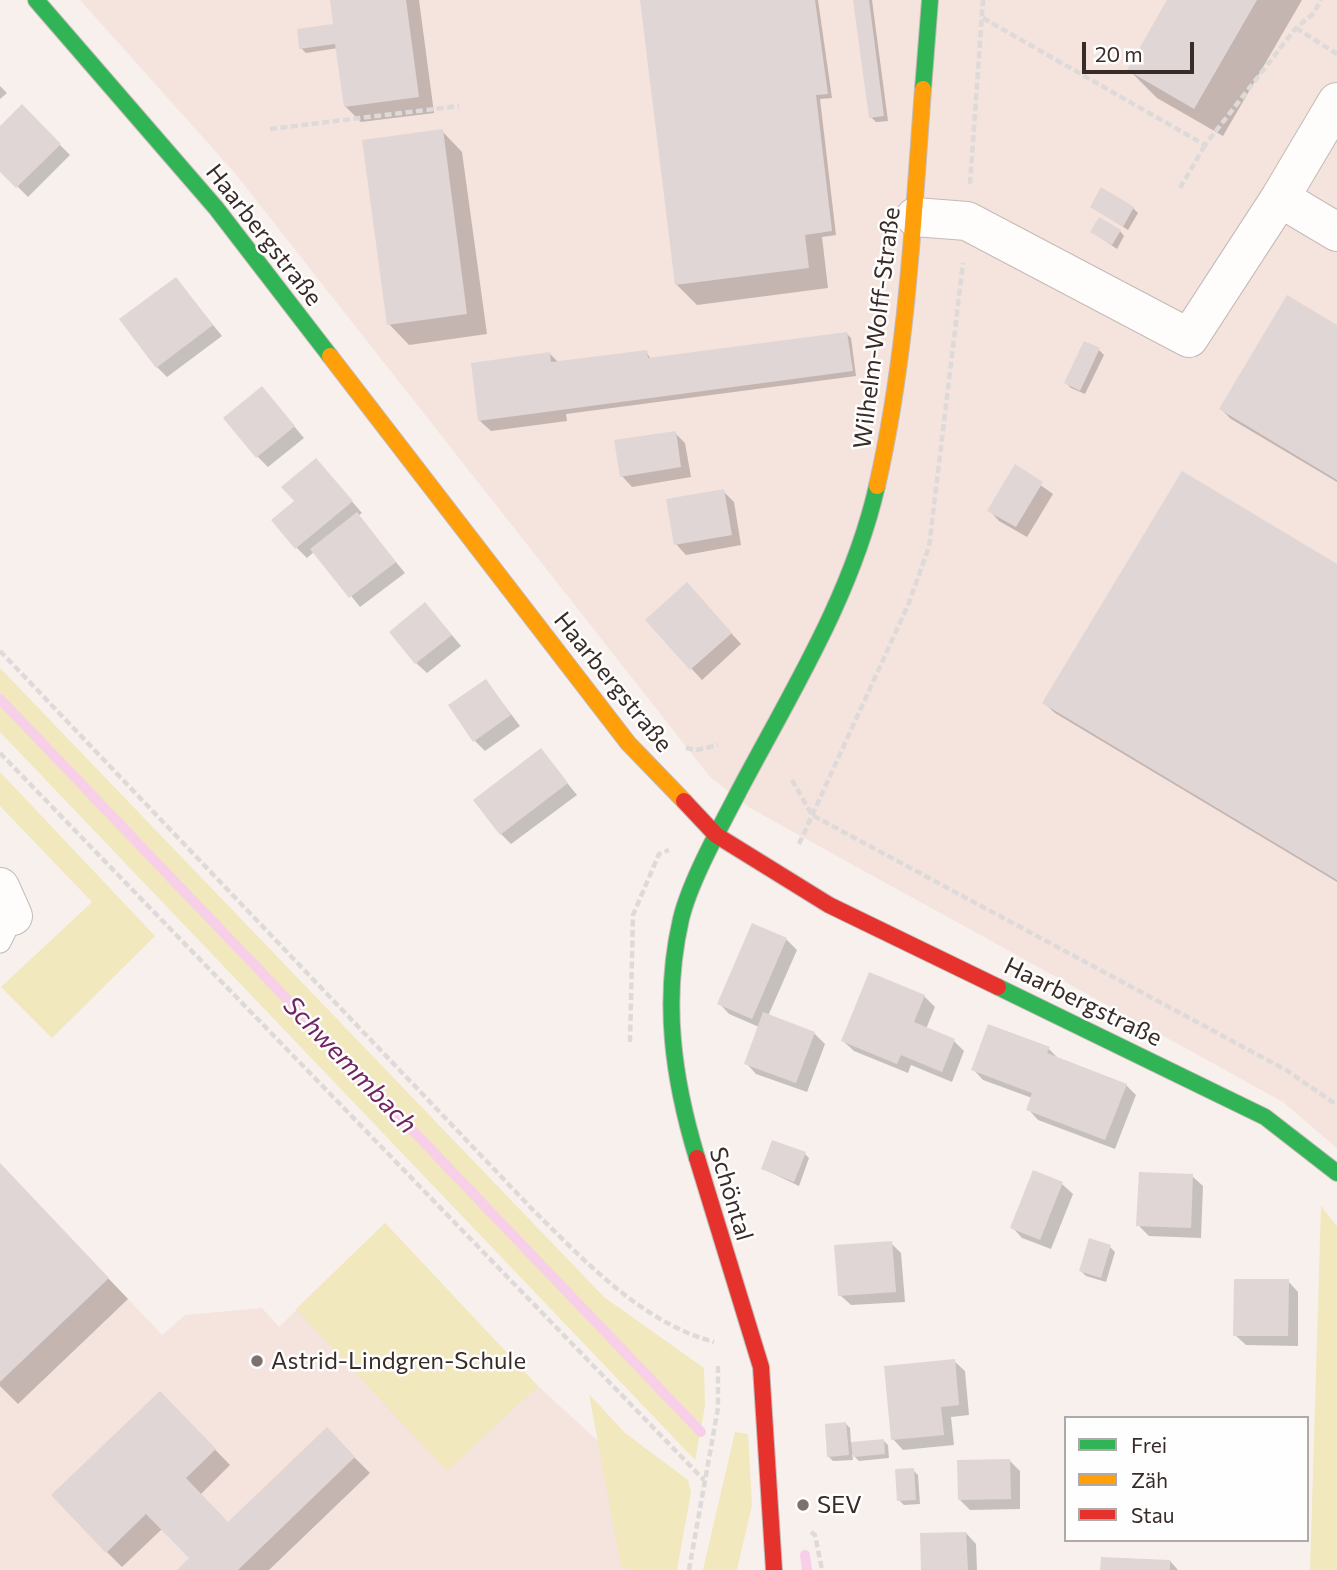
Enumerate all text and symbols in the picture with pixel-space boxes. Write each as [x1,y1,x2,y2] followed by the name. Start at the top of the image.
[1085,28,1197,72] scale bar
[1095,41,1143,66] text: 20 m
[200,158,328,312] street label: Haarbergstraße
[848,206,906,450] street label: Wilhelm-Wolff-Straße
[548,606,678,758] street label: Haarbergstraße
[999,951,1167,1053] street label: Haarbergstraße
[277,990,423,1140] water label: Schwemmbach
[703,1144,759,1244] street label: Schöntal
[271,1347,526,1375] place label: Astrid-Lindgren-Schule
[249,1353,265,1369] marker: Astrid-Lindgren-Schule
[1064,1416,1309,1542] legend
[1131,1432,1167,1457] text: Frei
[1131,1467,1168,1492] text: Zäh
[817,1491,862,1519] place label: SEV
[795,1497,811,1513] marker: SEV
[1131,1502,1174,1527] text: Stau

